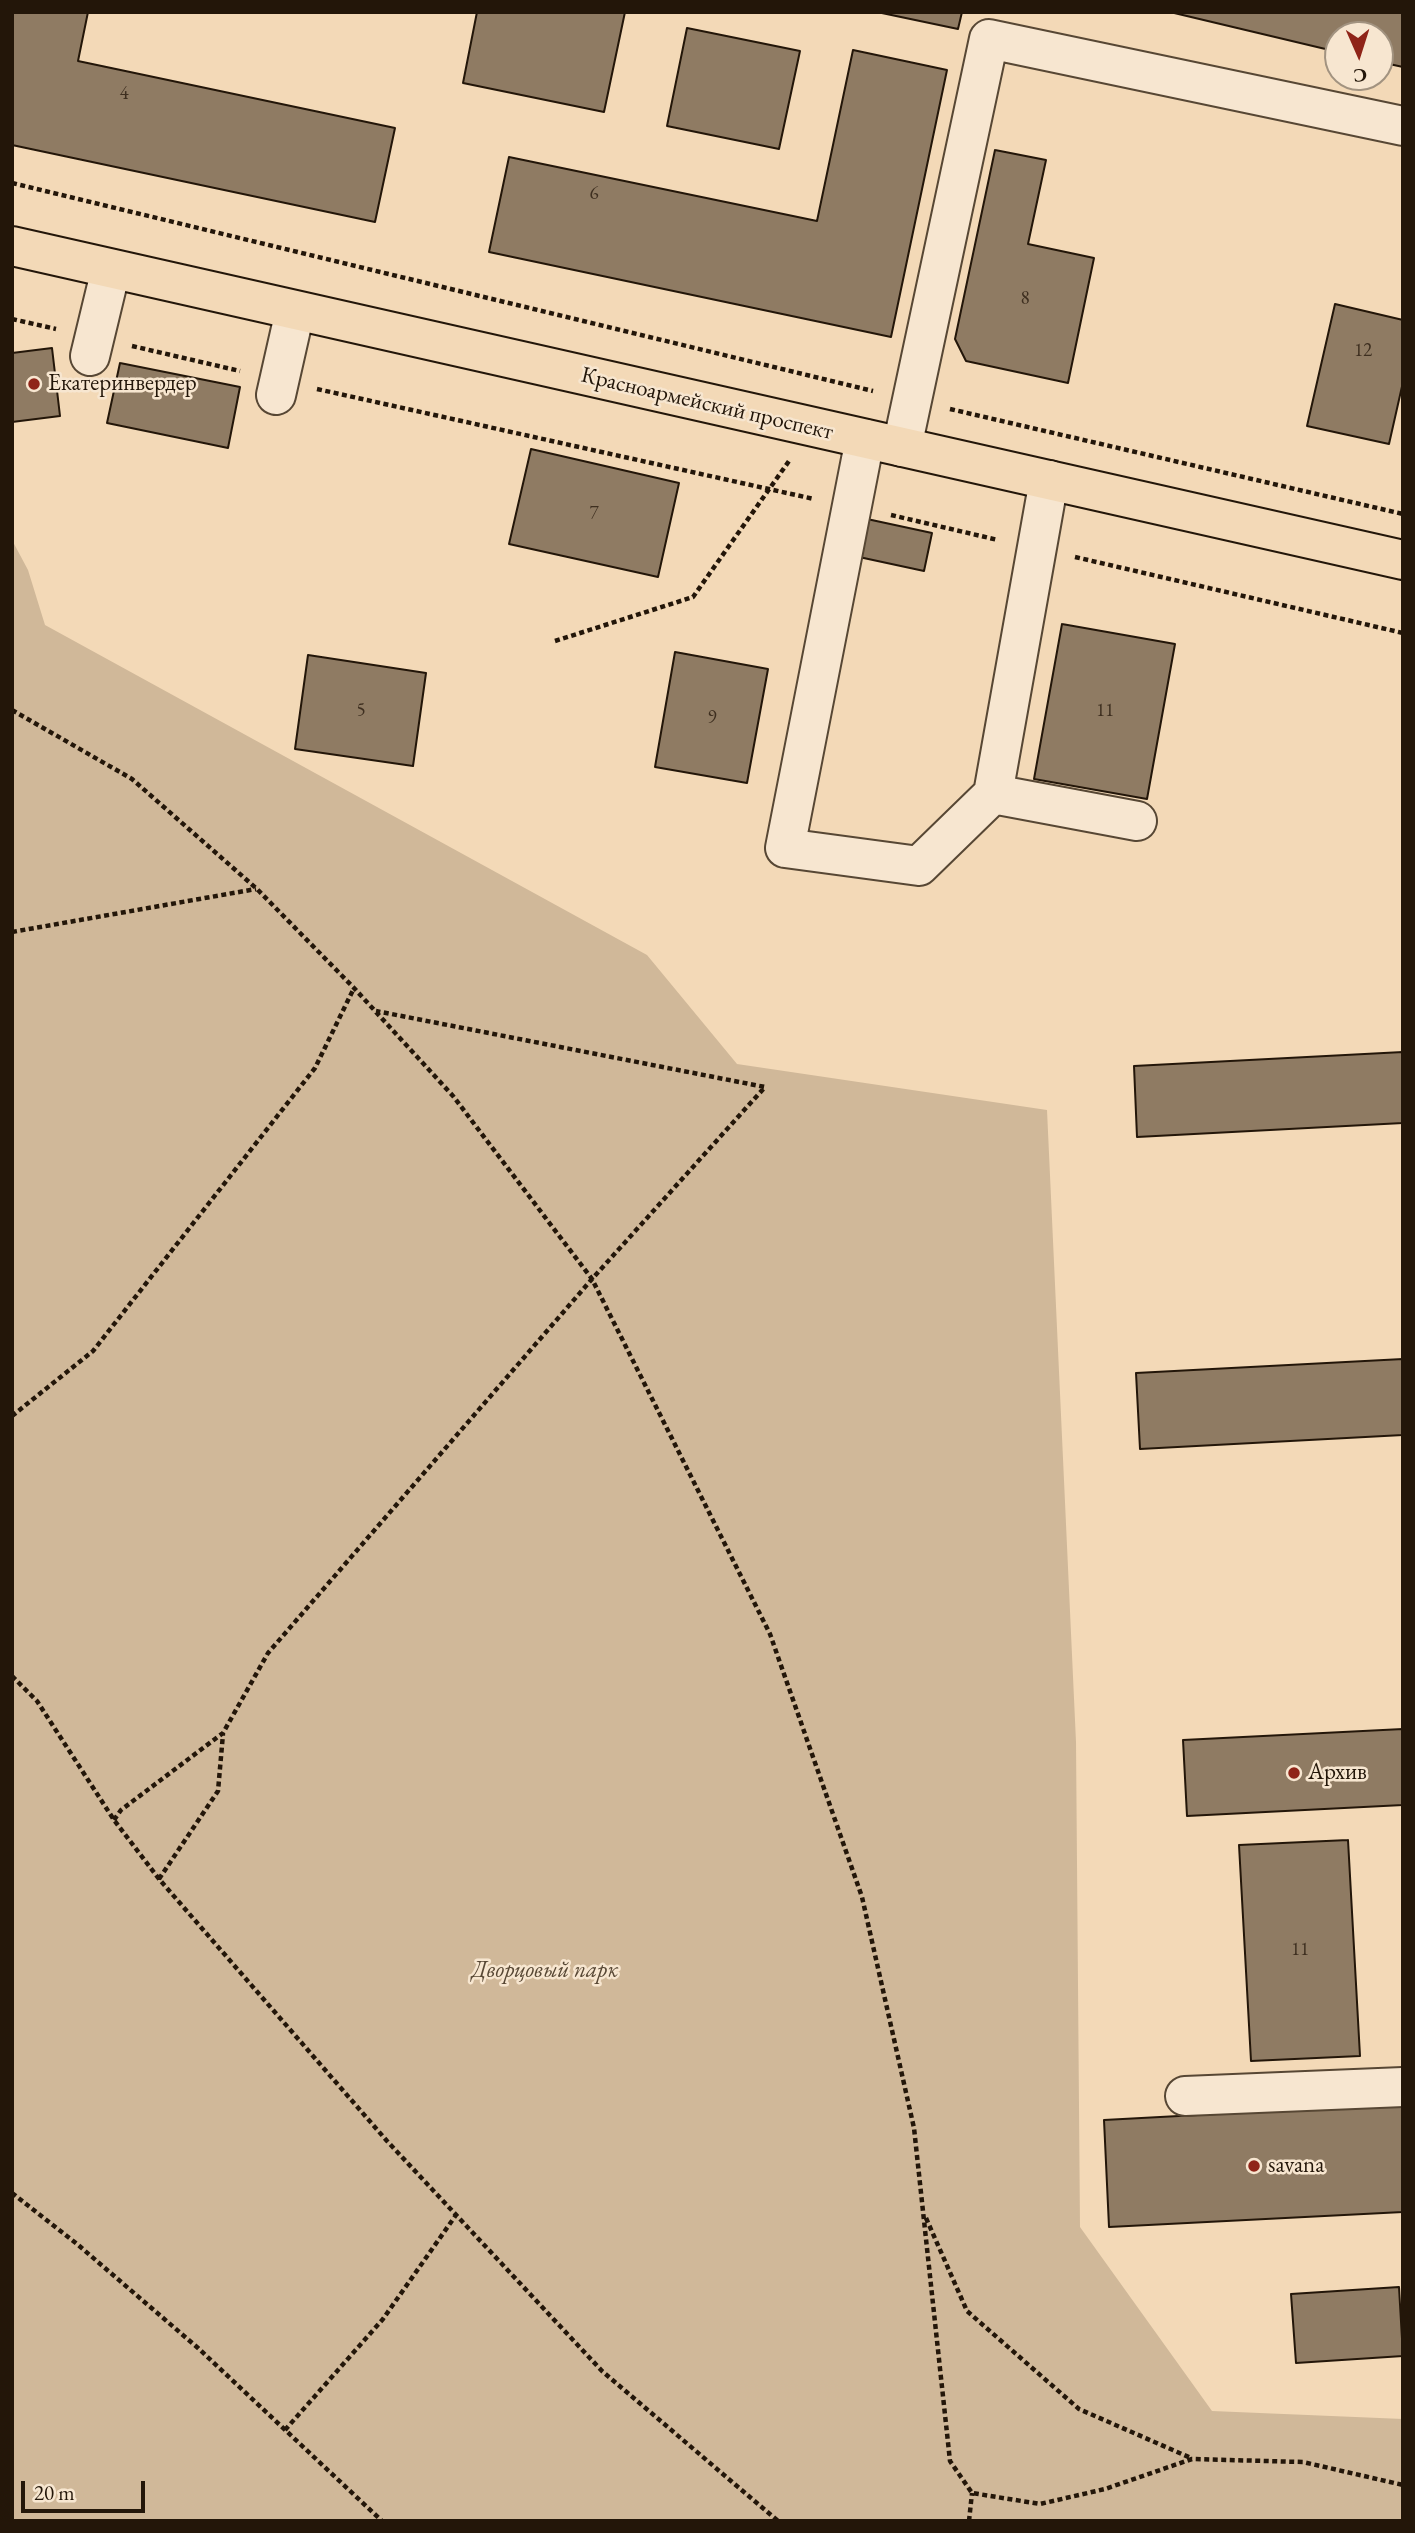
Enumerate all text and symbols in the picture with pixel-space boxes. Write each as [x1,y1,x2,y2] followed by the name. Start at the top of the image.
[1324,21,1394,91] north arrow
[1353,63,1367,88] text: С
[119,83,129,105] house number: 4
[589,183,599,205] house number: 6
[1020,288,1030,310] house number: 8
[1354,340,1372,362] house number: 12
[578,362,836,446] street label: Красноармейский проспект
[48,370,197,398] place label: Екатеринвердер
[26,376,42,392] marker: Екатеринвердер
[589,503,599,525] house number: 7
[356,700,366,722] house number: 5
[1096,700,1114,722] house number: 11
[707,707,717,729] house number: 9
[1308,1759,1367,1787] place label: Архив
[1286,1765,1302,1781] marker: Архив
[1291,1939,1309,1961] house number: 11
[472,1957,618,1985] park label: Дворцовый парк
[1268,2152,1324,2180] place label: savana
[1246,2158,1262,2174] marker: savana
[24,2466,149,2510] scale bar
[34,2479,75,2506] text: 20 m

